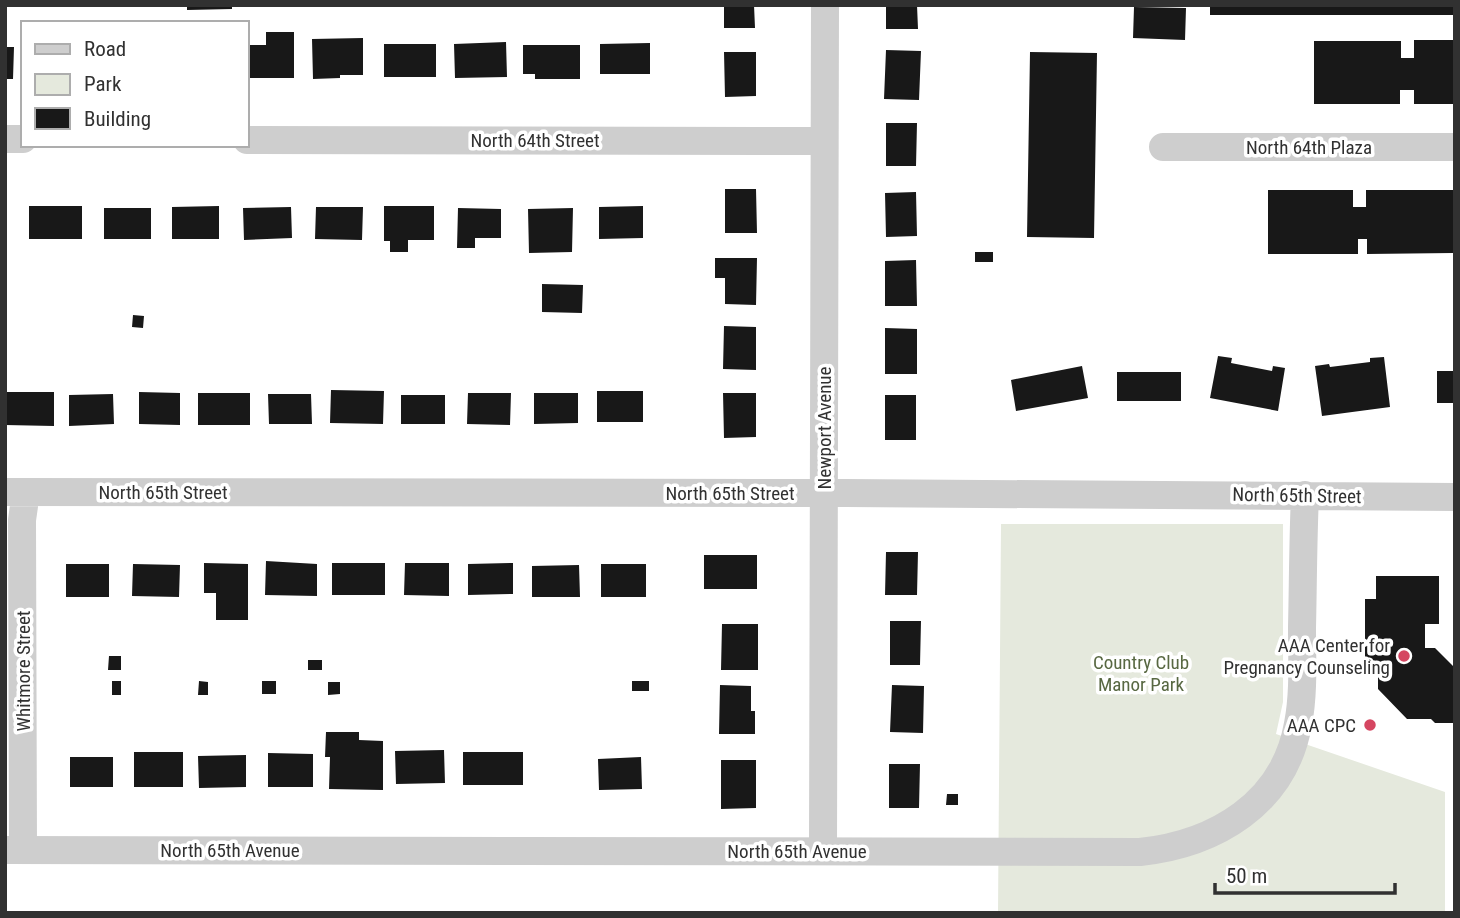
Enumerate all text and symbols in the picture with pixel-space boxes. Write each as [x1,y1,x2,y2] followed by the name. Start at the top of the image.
[21,21,248,147] legend
[84,37,126,61] text: Road
[84,72,122,96] text: Park
[84,107,151,131] text: Building
[470,129,600,152] street label: North 64th Street
[1246,136,1372,159] street label: North 64th Plaza
[813,366,836,489] street label: Newport Avenue
[98,481,228,504] street label: North 65th Street
[665,482,795,505] street label: North 65th Street
[1232,483,1362,508] street label: North 65th Street
[12,611,35,731] street label: Whitmore Street
[1223,634,1390,679] place label: AAA Center for Pregnancy Counseling
[1396,648,1412,664] marker: AAA Center for Pregnancy Counseling
[1093,651,1189,696] park label: Country Club Manor Park
[1287,714,1356,737] place label: AAA CPC
[1362,717,1378,733] marker: AAA CPC
[160,839,300,862] street label: North 65th Avenue
[727,840,867,863] street label: North 65th Avenue
[1215,852,1395,896] scale bar
[1226,864,1267,888] text: 50 m

